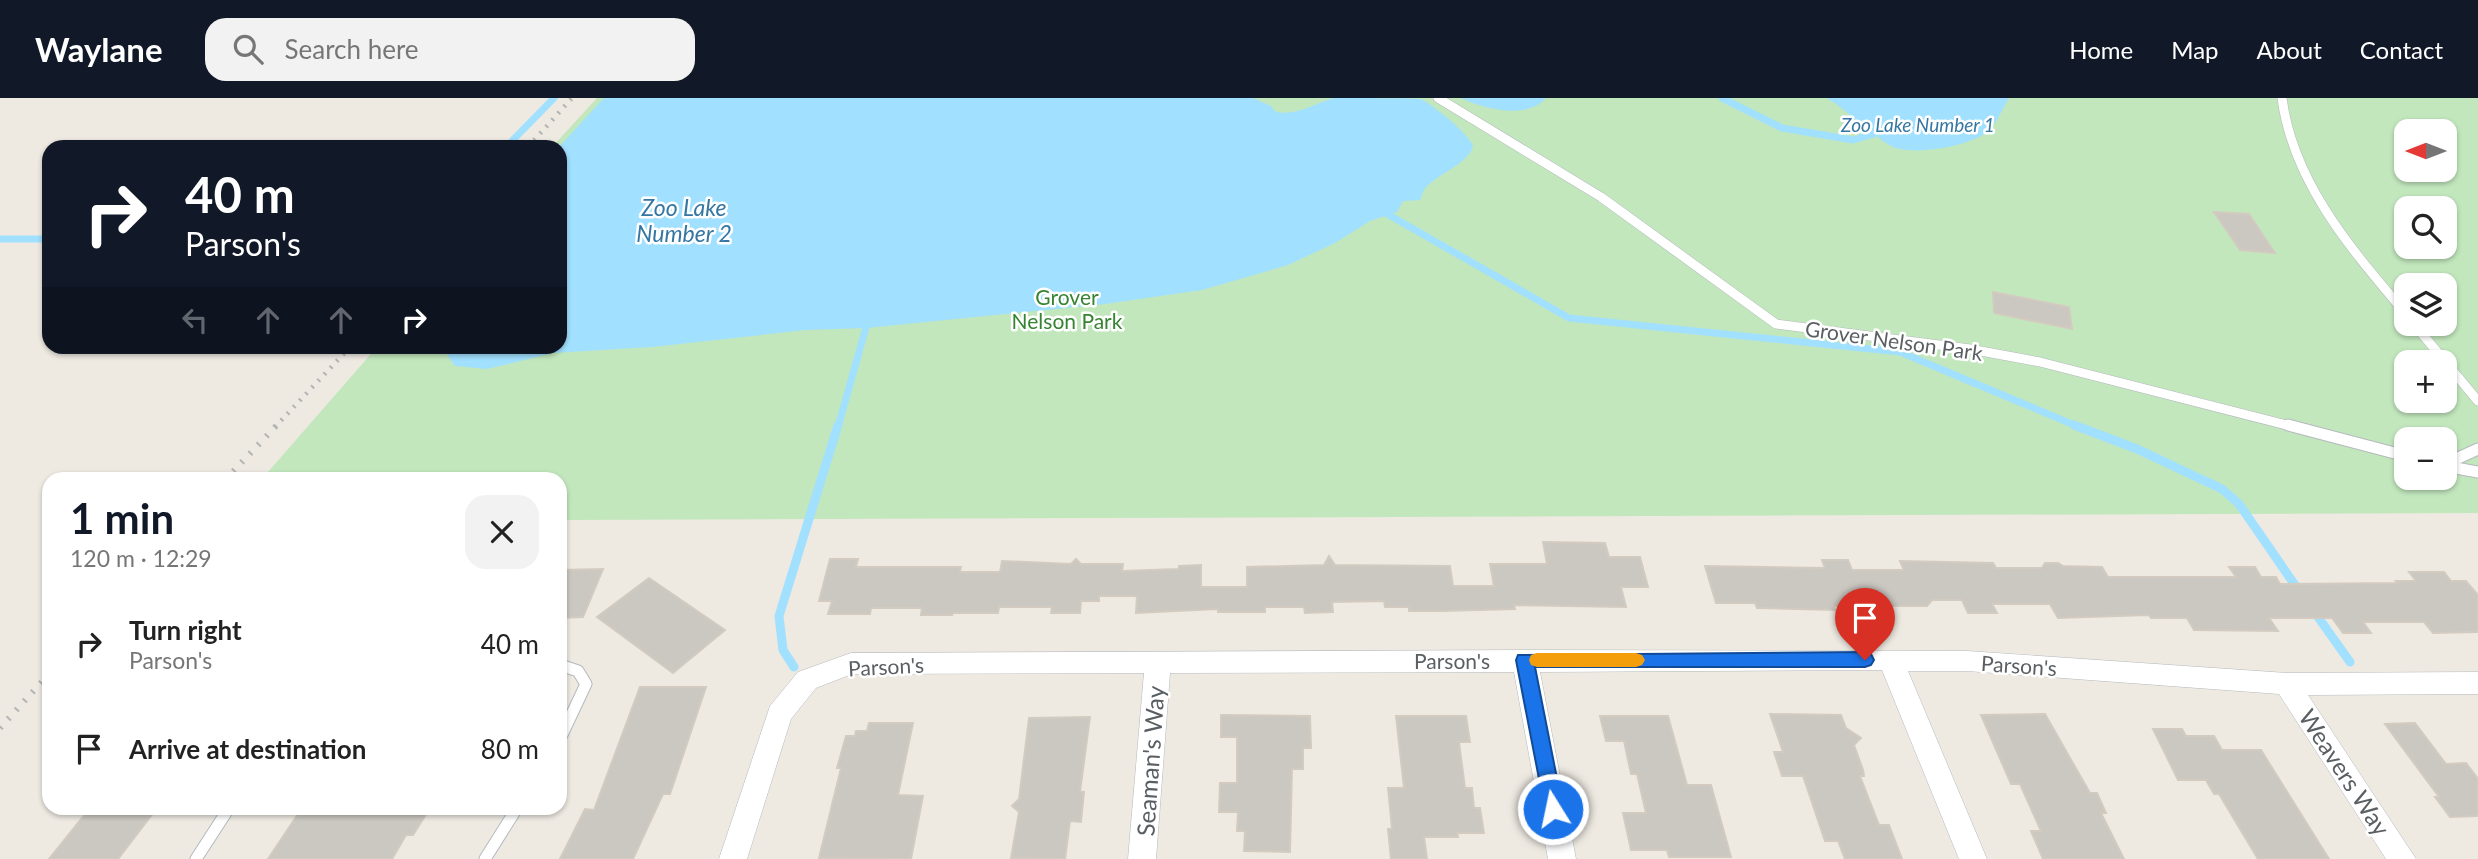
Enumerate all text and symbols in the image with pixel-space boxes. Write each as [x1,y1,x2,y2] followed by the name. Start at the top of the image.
[205,18,695,81] search box
[35,29,163,69] text: Waylane
[229,30,267,68] icon: search
[285,33,419,65] text: Search here
[2069,35,2133,64] text: Home
[2171,35,2219,64] text: Map
[2257,35,2322,64] text: About
[2360,35,2443,64] text: Contact
[1840,113,1995,136] water label: Zoo Lake Number 1
[2394,119,2457,182] north arrow
[2394,119,2457,490] map controls
[185,165,295,223] text: 40 m
[70,168,161,259] icon: right
[636,193,732,247] water label: Zoo Lake Number 2
[2394,196,2457,259] button: search
[185,224,301,263] text: Parson's
[2394,273,2457,336] button: layers
[1012,284,1123,333] park label: Grover Nelson Park
[176,301,214,339] icon: left
[249,301,287,339] icon: ahead
[322,301,360,339] icon: ahead
[395,301,433,339] icon: right
[1804,315,1985,365] street label: Grover Nelson Park
[2394,350,2457,413] button: +
[2394,427,2457,490] button: −
[70,493,174,543] text: 1 min
[465,495,539,569] button: close
[70,544,212,572] text: 120 m · 12:29
[1835,588,1895,660] pin
[1846,599,1884,637] icon: arrive
[129,614,242,646] text: Turn right
[70,625,108,663] icon: right
[481,628,539,660] text: 40 m
[129,646,212,674] text: Parson's
[1414,648,1490,673] street label: Parson's
[1980,650,2058,680] street label: Parson's
[847,652,925,680] street label: Parson's
[1130,684,1170,837] street label: Seaman's Way
[2293,703,2397,841] street label: Weavers Way
[70,730,108,768] icon: arrive
[129,733,366,765] text: Arrive at destination
[481,733,539,765] text: 80 m
[1516,772,1590,846] position arrow

